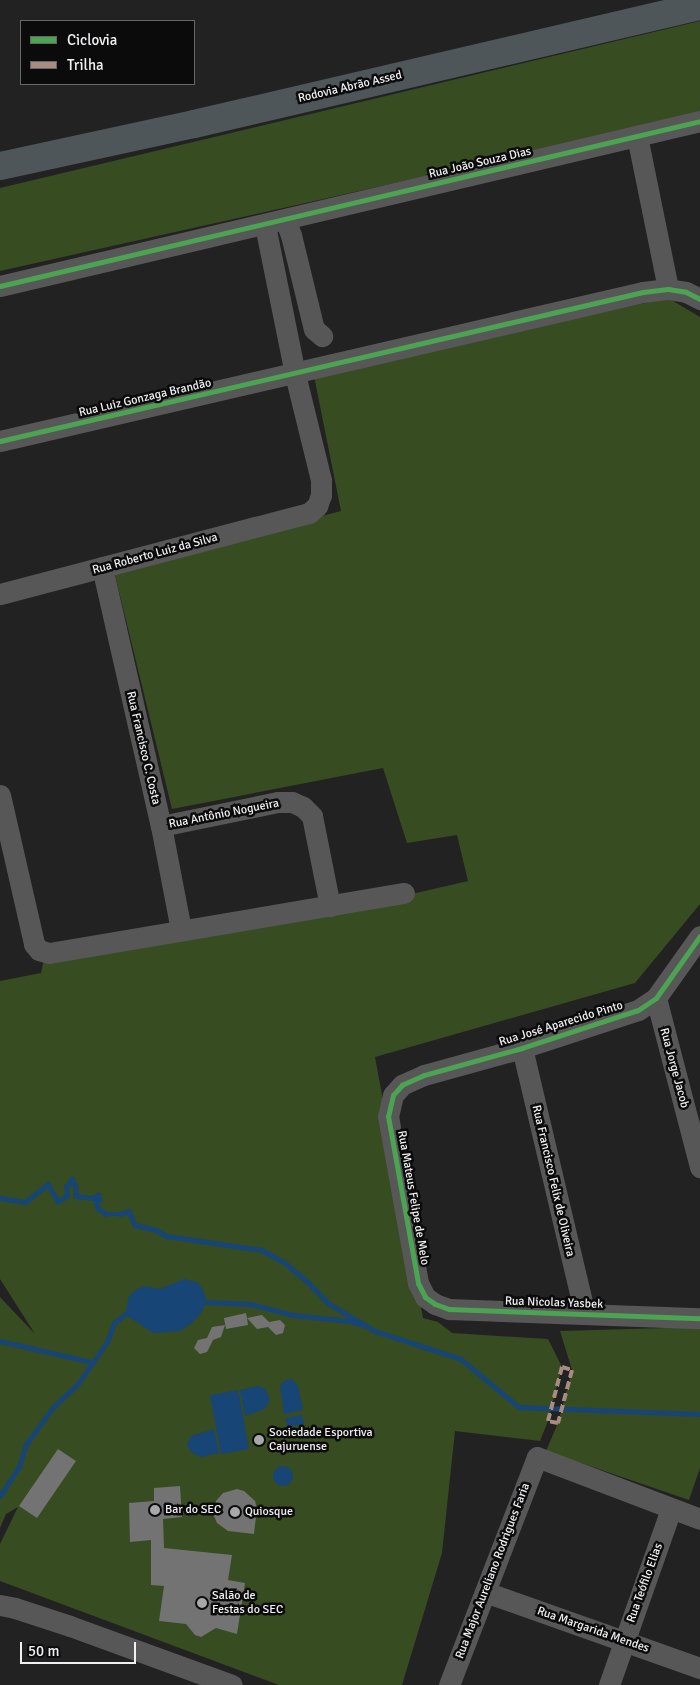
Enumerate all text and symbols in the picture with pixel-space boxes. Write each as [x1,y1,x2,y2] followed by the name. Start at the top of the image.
[20,20,195,85] legend
[67,31,117,49] text: Ciclovia
[67,56,104,74] text: Trilha
[297,68,403,106] street label: Rodovia Abrão Assed
[427,144,533,182] street label: Rua João Souza Dias
[77,376,213,420] street label: Rua Luiz Gonzaga Brandão
[91,530,219,578] street label: Rua Roberto Luiz da Silva
[123,690,163,806] street label: Rua Francisco C. Costa
[168,796,280,832] street label: Rua Antônio Nogueira
[497,998,625,1050] street label: Rua José Aparecido Pinto
[656,1026,692,1110] street label: Rua Jorge Jacob
[529,1104,577,1258] street label: Rua Francisco Felix de Oliveira
[394,1130,432,1266] street label: Rua Mateus Felipe de Melo
[505,1294,603,1312] street label: Rua Nicolas Yasbek
[269,1426,373,1454] place label: Sociedade Esportiva Cajuruense
[253,1434,265,1446] marker: Sociedade Esportiva Cajuruense
[453,1481,533,1661] street label: Rua Major Aureliano Rodrigues Faria
[165,1503,221,1517] place label: Bar do SEC
[149,1504,161,1516] marker: Bar do SEC
[245,1505,293,1519] place label: Quiosque
[229,1506,241,1518] marker: Quiosque
[624,1541,666,1625] street label: Rua Teófilo Elias
[212,1589,283,1617] place label: Salão de Festas do SEC
[196,1597,208,1609] marker: Salão de Festas do SEC
[535,1604,651,1656] street label: Rua Margarida Mendes
[22,1632,139,1664] scale bar
[28,1642,59,1660] text: 50 m

